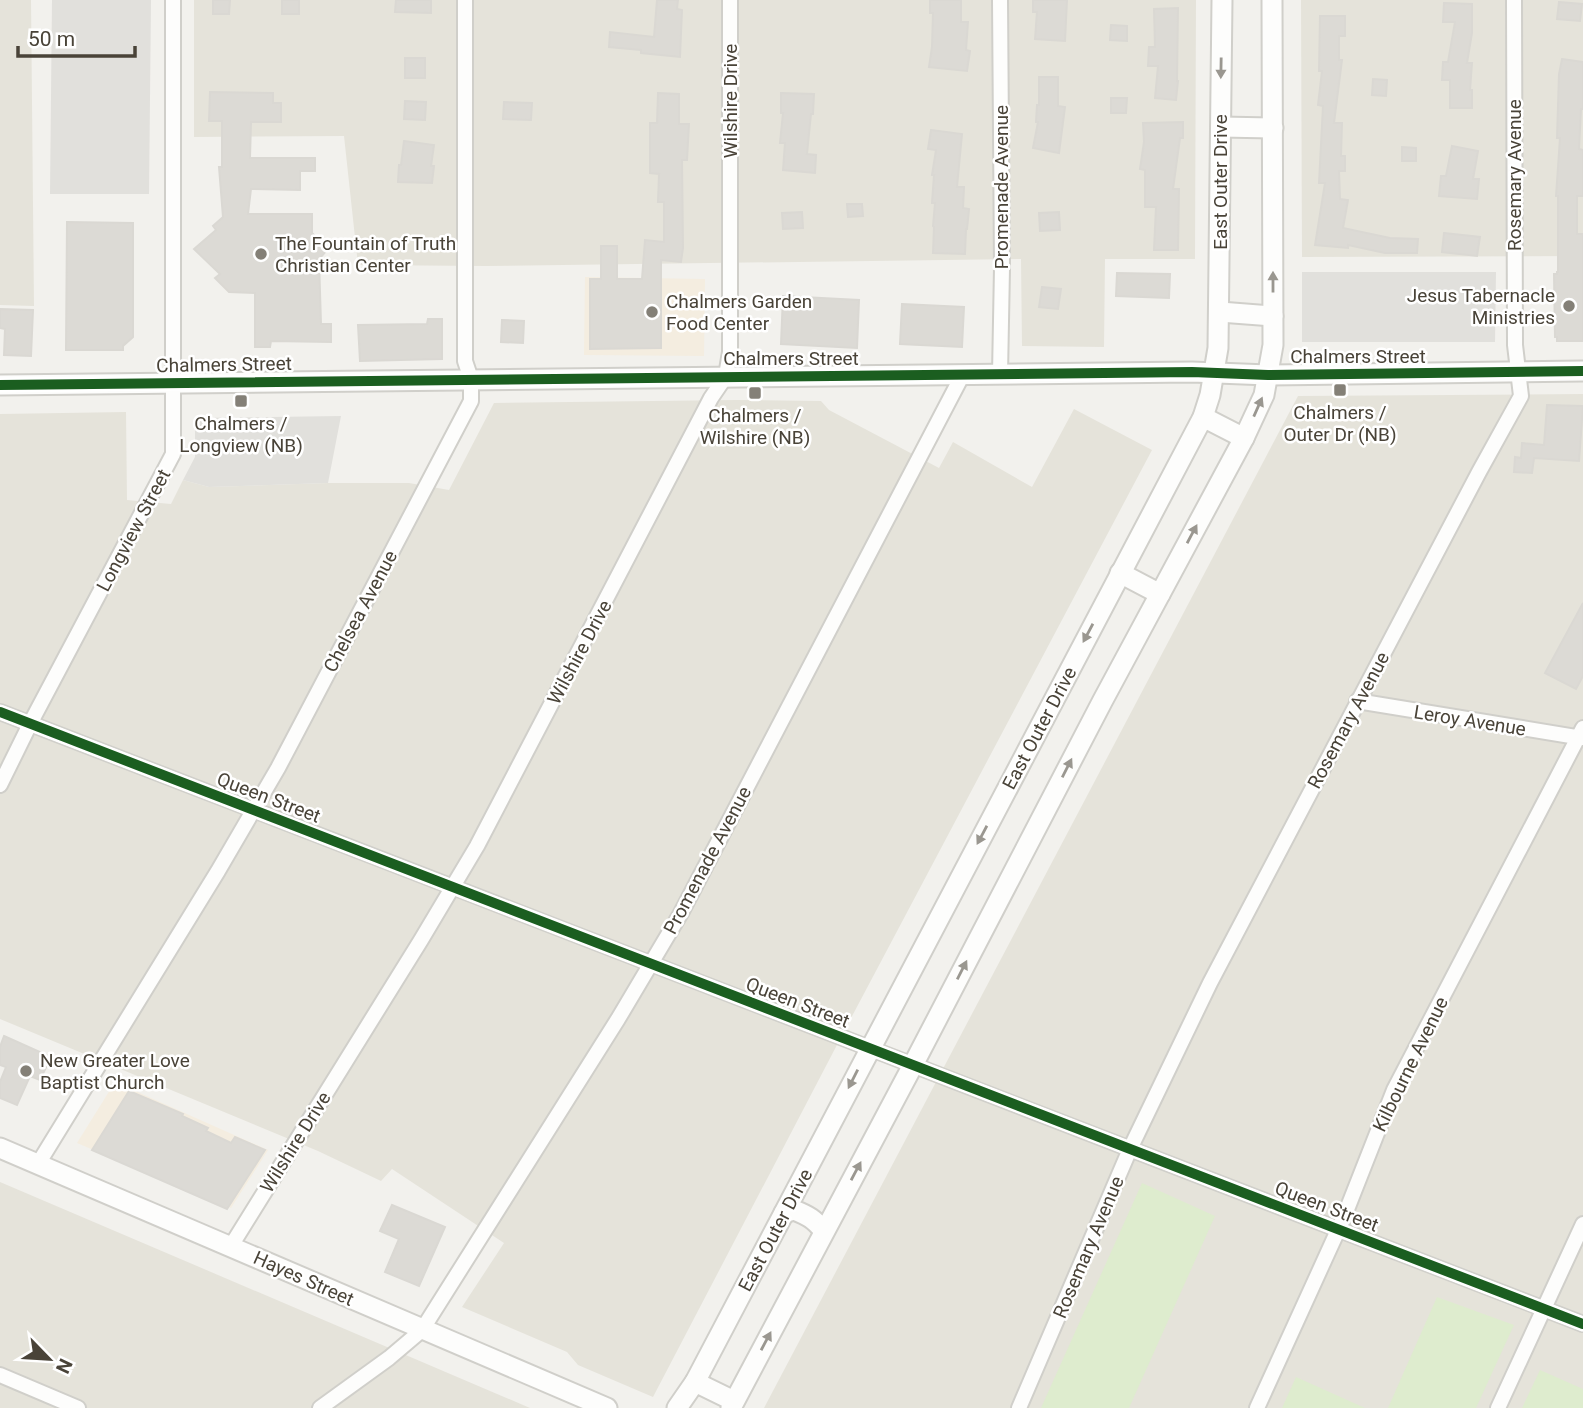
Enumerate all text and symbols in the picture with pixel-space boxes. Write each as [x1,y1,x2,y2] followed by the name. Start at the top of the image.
[18,14,135,58] scale bar
[28,27,75,51] text: 50 m
[719,44,742,158] street label: Wilshire Drive
[1216,57,1227,79] one-way arrow
[1503,99,1526,251] street label: Rosemary Avenue
[990,105,1013,269] street label: Promenade Avenue
[1209,114,1232,250] street label: East Outer Drive
[275,232,456,277] place label: The Fountain of Truth Christian Center
[253,246,269,262] marker: The Fountain of Truth Christian Center
[1267,271,1279,293] one-way arrow
[1407,284,1555,329] place label: Jesus Tabernacle Ministries
[666,290,812,335] place label: Chalmers Garden Food Center
[1561,298,1577,314] marker: Jesus Tabernacle Ministries
[644,304,660,320] marker: Chalmers Garden Food Center
[1290,345,1426,368] street label: Chalmers Street
[723,347,859,370] street label: Chalmers Street
[156,352,292,377] street label: Chalmers Street
[1332,382,1348,398] marker: Chalmers / Outer Dr (NB)
[747,385,763,401] marker: Chalmers / Wilshire (NB)
[233,393,249,409] marker: Chalmers / Longview (NB)
[1253,396,1264,417] one-way arrow
[1283,401,1397,446] place label: Chalmers / Outer Dr (NB)
[700,404,810,449] place label: Chalmers / Wilshire (NB)
[179,412,303,457] place label: Chalmers / Longview (NB)
[92,465,175,595] street label: Longview Street
[1186,524,1198,544] one-way arrow
[319,546,402,676] street label: Chelsea Avenue
[542,596,617,708] street label: Wilshire Drive
[1083,623,1094,643] one-way arrow
[1303,648,1394,793] street label: Rosemary Avenue
[997,663,1081,793] street label: East Outer Drive
[1412,700,1528,741] street label: Leroy Avenue
[1062,758,1073,778] one-way arrow
[214,767,324,828] street label: Queen Street
[659,782,756,938] street label: Promenade Avenue
[976,825,988,844] one-way arrow
[957,960,968,980] one-way arrow
[743,972,853,1033] street label: Queen Street
[1368,993,1453,1135] street label: Kilbourne Avenue
[40,1049,190,1094] place label: New Greater Love Baptist Church
[18,1063,34,1079] marker: New Greater Love Baptist Church
[848,1069,859,1089] one-way arrow
[255,1088,336,1197] street label: Wilshire Drive
[851,1161,862,1181] one-way arrow
[733,1165,817,1295] street label: East Outer Drive
[1048,1173,1129,1322] street label: Rosemary Avenue
[1272,1176,1382,1237] street label: Queen Street
[250,1246,358,1311] street label: Hayes Street
[14,1324,84,1394] north arrow
[760,1331,772,1351] one-way arrow
[51,1355,77,1377] text: N

